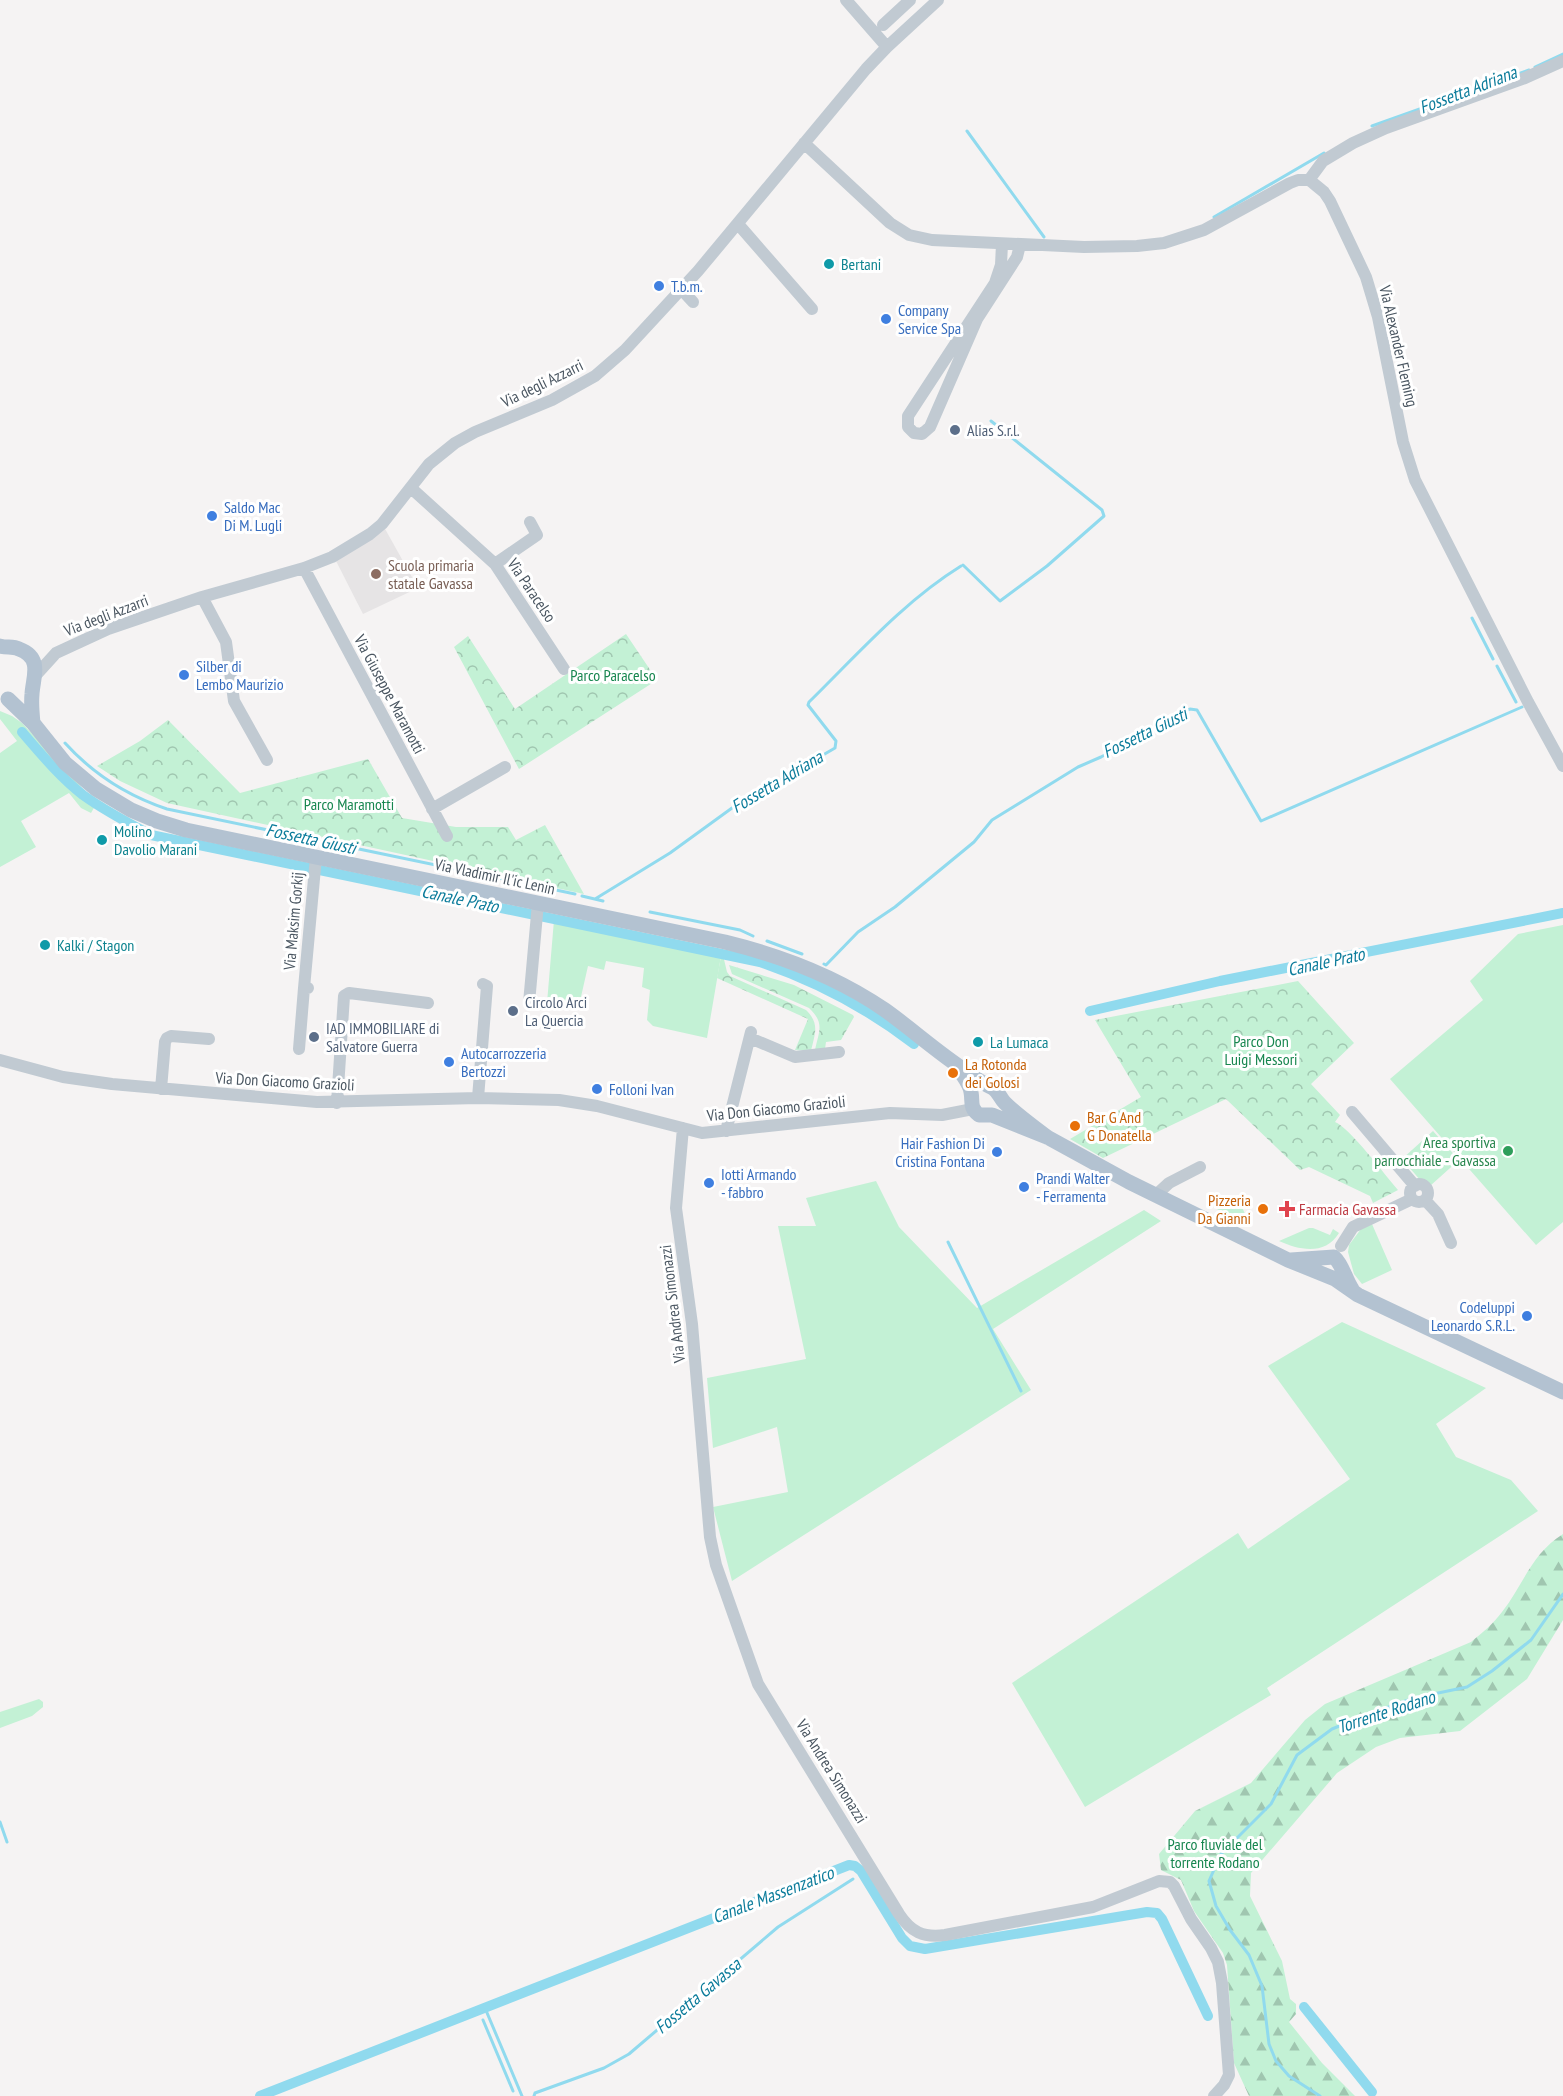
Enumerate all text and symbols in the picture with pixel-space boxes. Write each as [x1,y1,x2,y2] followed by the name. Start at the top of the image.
[1416,60,1521,119] water label: Fossetta Adriana
[841,254,881,274] place label: Bertani
[822,257,836,271] marker: Bertani
[671,276,703,296] place label: T.b.m.
[652,279,666,293] marker: T.b.m.
[1375,282,1423,409] street label: Via Alexander Fleming
[898,300,961,338] place label: Company Service Spa
[879,312,893,326] marker: Company Service Spa
[497,355,586,412] street label: Via degli Azzarri
[967,420,1020,440] place label: Alias S.r.l.
[948,423,962,437] marker: Alias S.r.l.
[224,497,282,535] place label: Saldo Mac Di M. Lugli
[205,509,219,523] marker: Saldo Mac Di M. Lugli
[503,553,561,626] street label: Via Paracelso
[388,555,474,593] place label: Scuola primaria statale Gavassa
[369,567,383,581] marker: Scuola primaria statale Gavassa
[60,590,151,641] street label: Via degli Azzarri
[350,630,430,757] street label: Via Giuseppe Maramotti
[196,656,284,694] place label: Silber di Lembo Maurizio
[570,665,656,685] park label: Parco Paracelso
[177,668,191,682] marker: Silber di Lembo Maurizio
[1099,701,1193,763] water label: Fossetta Giusti
[727,745,827,818] water label: Fossetta Adriana
[304,794,394,814] park label: Parco Maramotti
[264,818,360,860] water label: Fossetta Giusti
[114,821,197,859] place label: Molino Davolio Marani
[95,833,109,847] marker: Molino Davolio Marani
[432,853,557,899] street label: Via Vladimir Il'ic Lenin
[279,871,307,972] street label: Via Maksim Gorkij
[420,879,502,918] water label: Canale Prato
[57,935,134,955] place label: Kalki / Stagon
[38,938,52,952] marker: Kalki / Stagon
[1285,942,1368,981] water label: Canale Prato
[525,992,587,1030] place label: Circolo Arci La Quercia
[506,1004,520,1018] marker: Circolo Arci La Quercia
[326,1018,440,1056] place label: IAD IMMOBILIARE di Salvatore Guerra
[307,1030,321,1044] marker: IAD IMMOBILIARE di Salvatore Guerra
[1225,1031,1298,1069] park label: Parco Don Luigi Messori
[990,1032,1048,1052] place label: La Lumaca
[971,1035,985,1049] marker: La Lumaca
[461,1043,546,1081] place label: Autocarrozzeria Bertozzi
[965,1054,1027,1092] place label: La Rotonda dei Golosi
[442,1055,456,1069] marker: Autocarrozzeria Bertozzi
[946,1066,960,1080] marker: La Rotonda dei Golosi
[214,1067,355,1095] street label: Via Don Giacomo Grazioli
[609,1079,674,1099] place label: Folloni Ivan
[590,1082,604,1096] marker: Folloni Ivan
[705,1091,846,1125] street label: Via Don Giacomo Grazioli
[1087,1107,1152,1145] place label: Bar G And G Donatella
[1068,1119,1082,1133] marker: Bar G And G Donatella
[1374,1132,1496,1170] place label: Area sportiva parrocchiale - Gavassa
[895,1133,985,1171] place label: Hair Fashion Di Cristina Fontana
[1501,1144,1515,1158] marker: Area sportiva parrocchiale - Gavassa
[990,1145,1004,1159] marker: Hair Fashion Di Cristina Fontana
[721,1164,797,1202] place label: Iotti Armando - fabbro
[1036,1168,1110,1206] place label: Prandi Walter - Ferramenta
[702,1176,716,1190] marker: Iotti Armando - fabbro
[1017,1180,1031,1194] marker: Prandi Walter - Ferramenta
[1198,1190,1251,1228] place label: Pizzeria Da Gianni
[1299,1199,1396,1219] place label: Farmacia Gavassa
[1256,1202,1270,1216] marker: Pizzeria Da Gianni
[1280,1202,1294,1216] marker: Farmacia Gavassa
[655,1244,689,1365] street label: Via Andrea Simonazzi
[1431,1297,1515,1335] place label: Codeluppi Leonardo S.R.L.
[1520,1309,1534,1323] marker: Codeluppi Leonardo S.R.L.
[1334,1685,1439,1738] water label: Torrente Rodano
[792,1715,872,1827] street label: Via Andrea Simonazzi
[1168,1834,1263,1872] park label: Parco fluviale del torrente Rodano
[709,1860,838,1928] water label: Canale Massenzatico
[650,1952,746,2038] water label: Fossetta Gavassa

